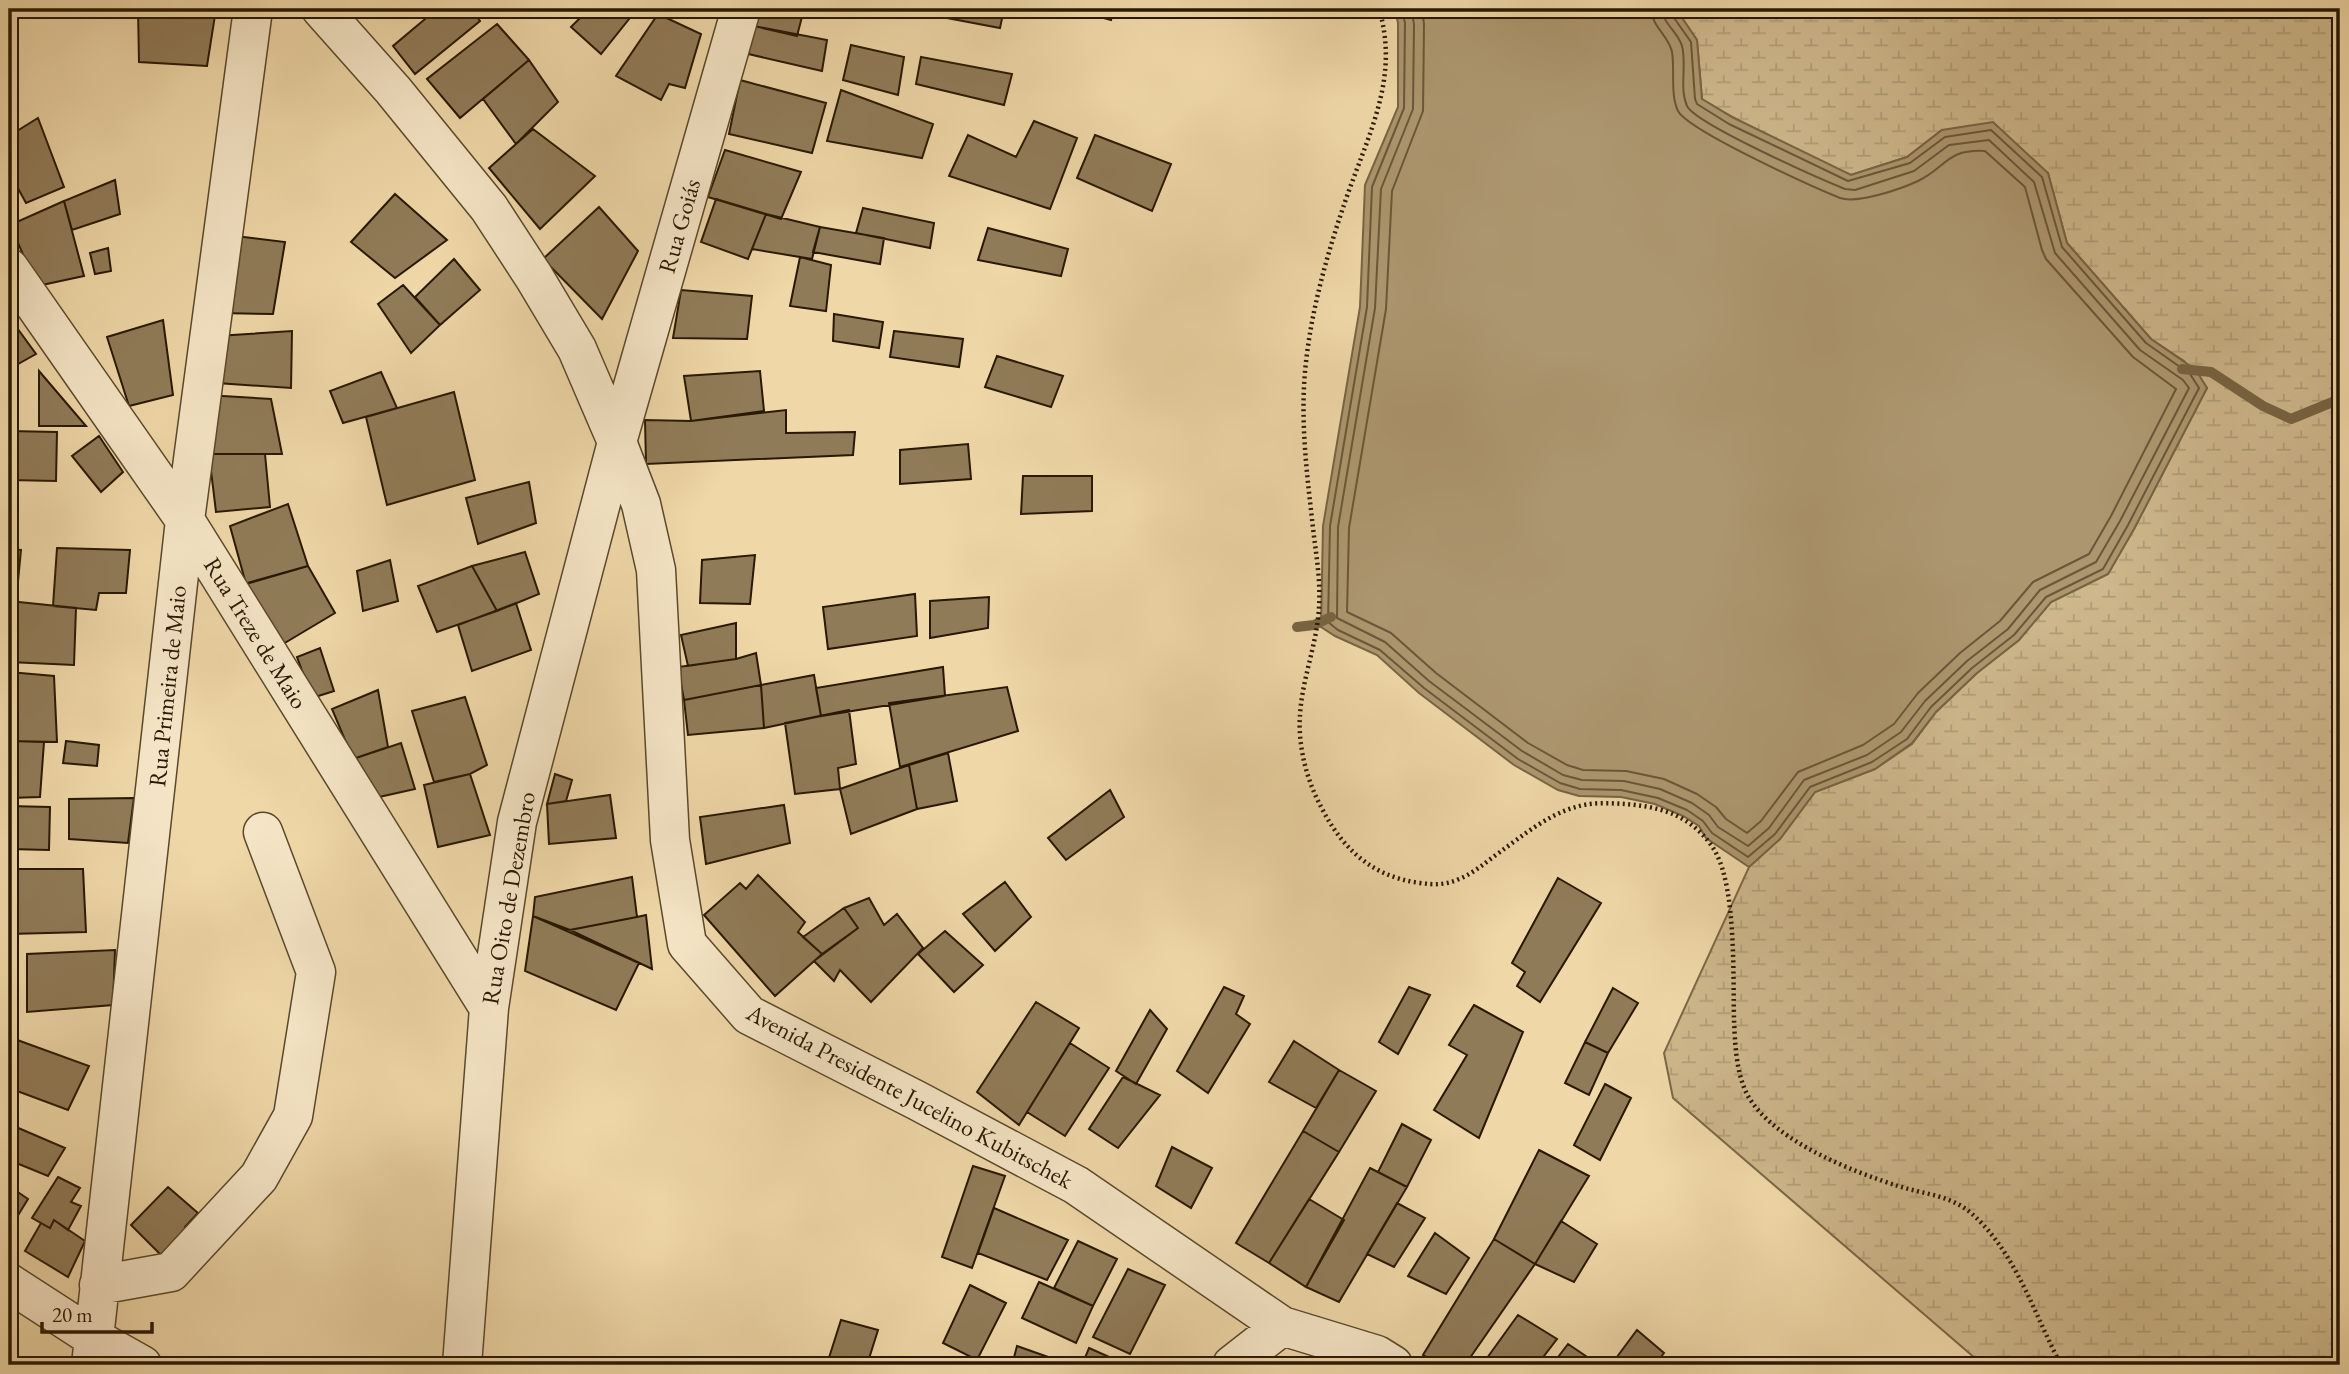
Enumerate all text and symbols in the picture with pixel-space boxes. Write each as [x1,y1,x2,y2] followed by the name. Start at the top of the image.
[651,175,707,277] street label: Rua Goiás
[197,551,315,715] street label: Rua Treze de Maio
[141,584,193,788] street label: Rua Primeira de Maio
[474,789,542,1007] street label: Rua Oito de Dezembro
[741,996,1079,1196] street label: Avenida Presidente Jucelino Kubitschek
[42,1290,152,1334] scale bar
[52,1301,93,1328] text: 20 m

